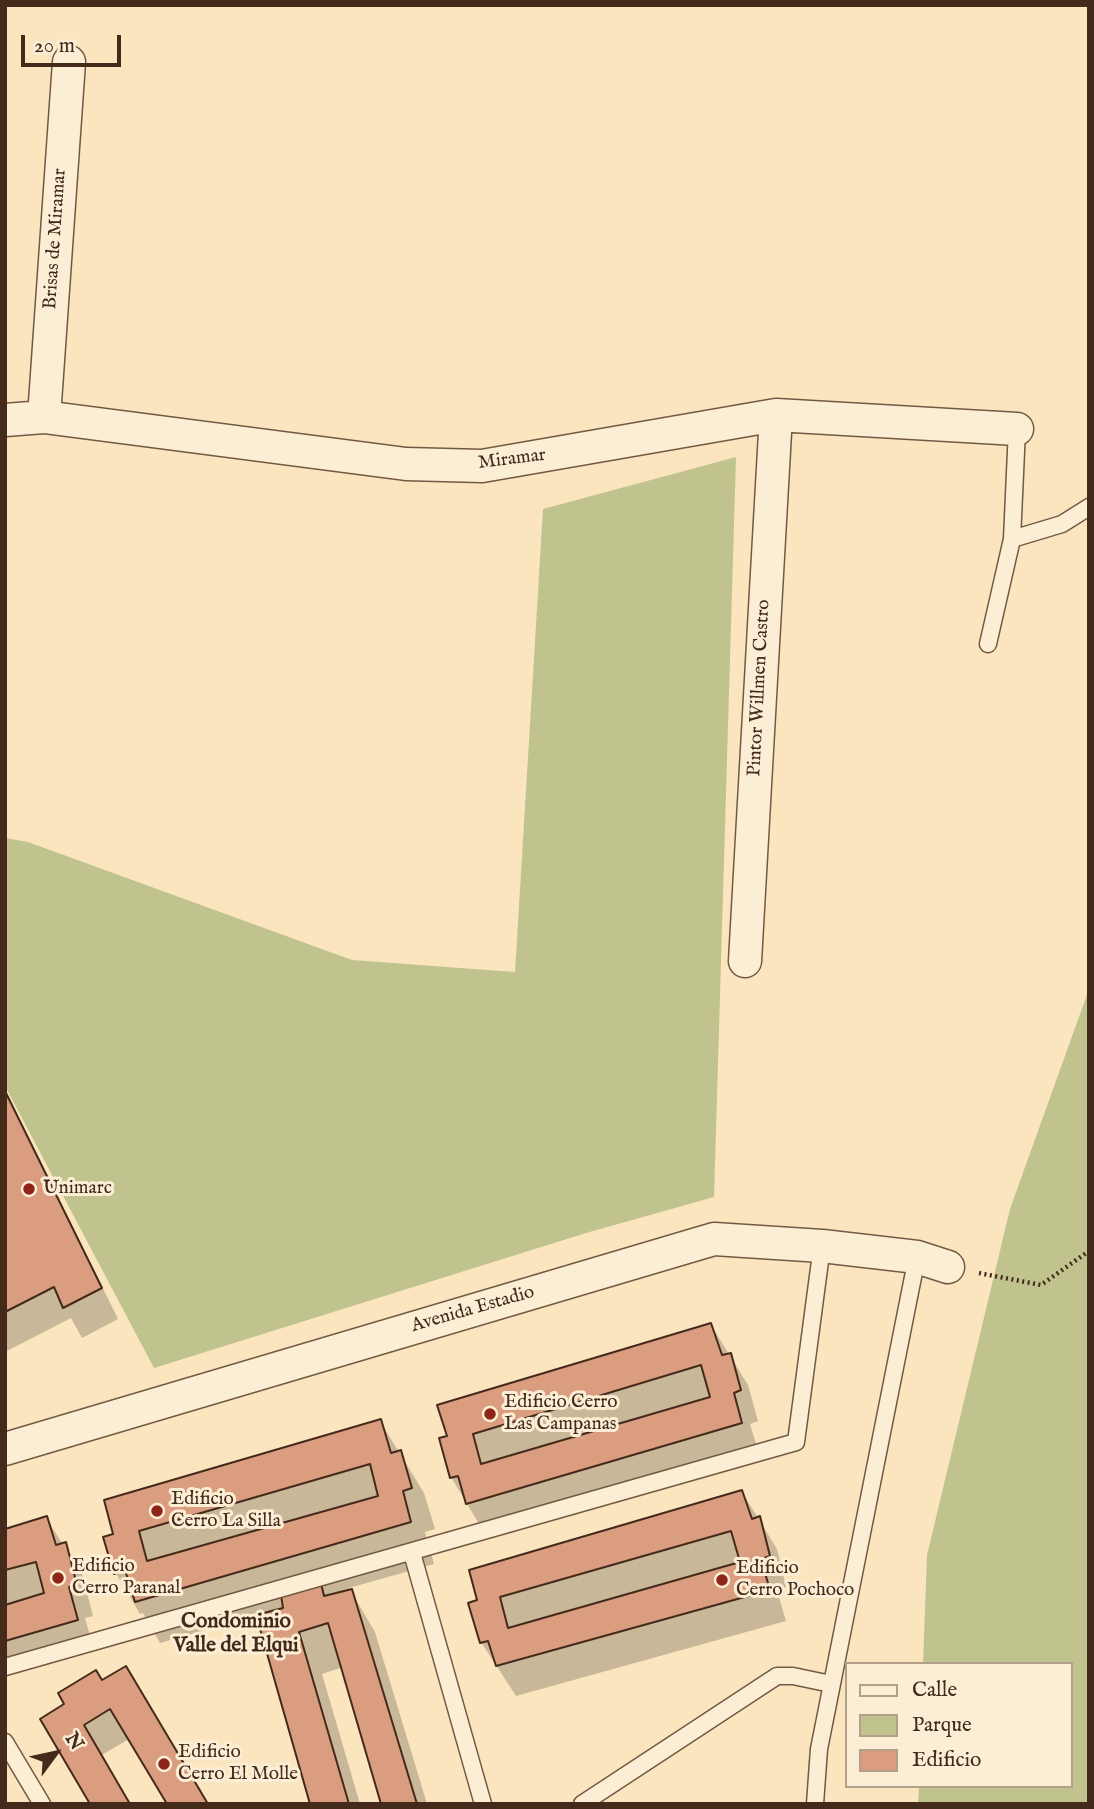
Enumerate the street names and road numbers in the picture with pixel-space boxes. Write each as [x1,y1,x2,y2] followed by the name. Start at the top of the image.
[40,168,72,310] street label: Brisas de Miramar
[477,445,547,475] street label: Miramar
[744,599,776,777] street label: Pintor Willmen Castro
[409,1282,537,1338] street label: Avenida Estadio

